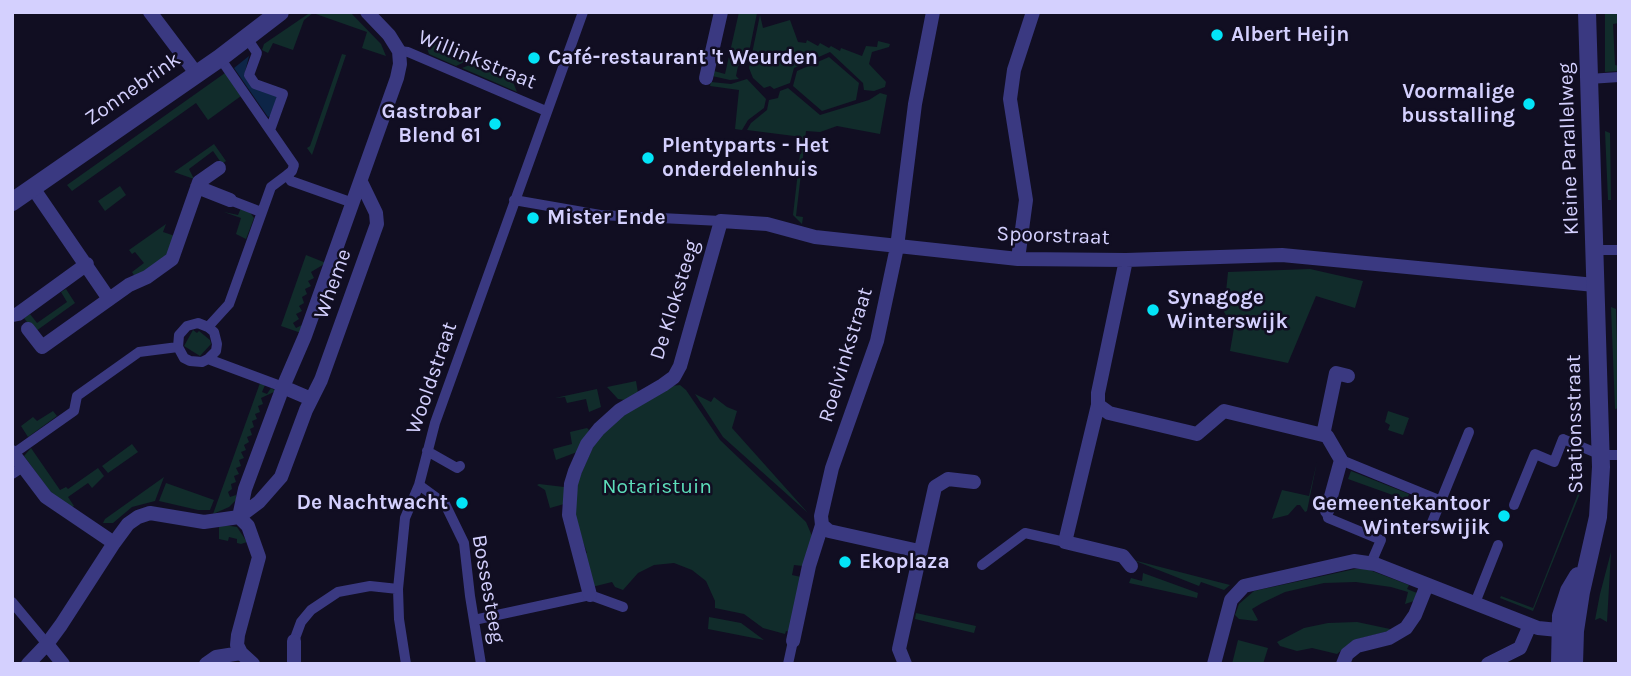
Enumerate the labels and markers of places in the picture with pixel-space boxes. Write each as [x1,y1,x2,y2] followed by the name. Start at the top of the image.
[1231,22,1349,48] place label: Albert Heijn
[1209,27,1225,43] marker: Albert Heijn
[548,45,818,71] place label: Café-restaurant 't Weurden
[526,50,542,66] marker: Café-restaurant 't Weurden
[1401,79,1515,129] place label: Voormalige busstalling
[1521,96,1537,112] marker: Voormalige busstalling
[382,99,481,149] place label: Gastrobar Blend 61
[487,116,503,132] marker: Gastrobar Blend 61
[662,133,829,183] place label: Plentyparts - Het onderdelenhuis
[640,150,656,166] marker: Plentyparts - Het onderdelenhuis
[547,205,666,231] place label: Mister Ende
[525,210,541,226] marker: Mister Ende
[1167,285,1288,335] place label: Synagoge Winterswijk
[1145,302,1161,318] marker: Synagoge Winterswijk
[297,490,448,516] place label: De Nachtwacht
[1312,491,1490,541] place label: Gemeentekantoor Winterswijik
[454,495,470,511] marker: De Nachtwacht
[1496,508,1512,524] marker: Gemeentekantoor Winterswijik
[859,549,950,575] place label: Ekoplaza
[837,554,853,570] marker: Ekoplaza

